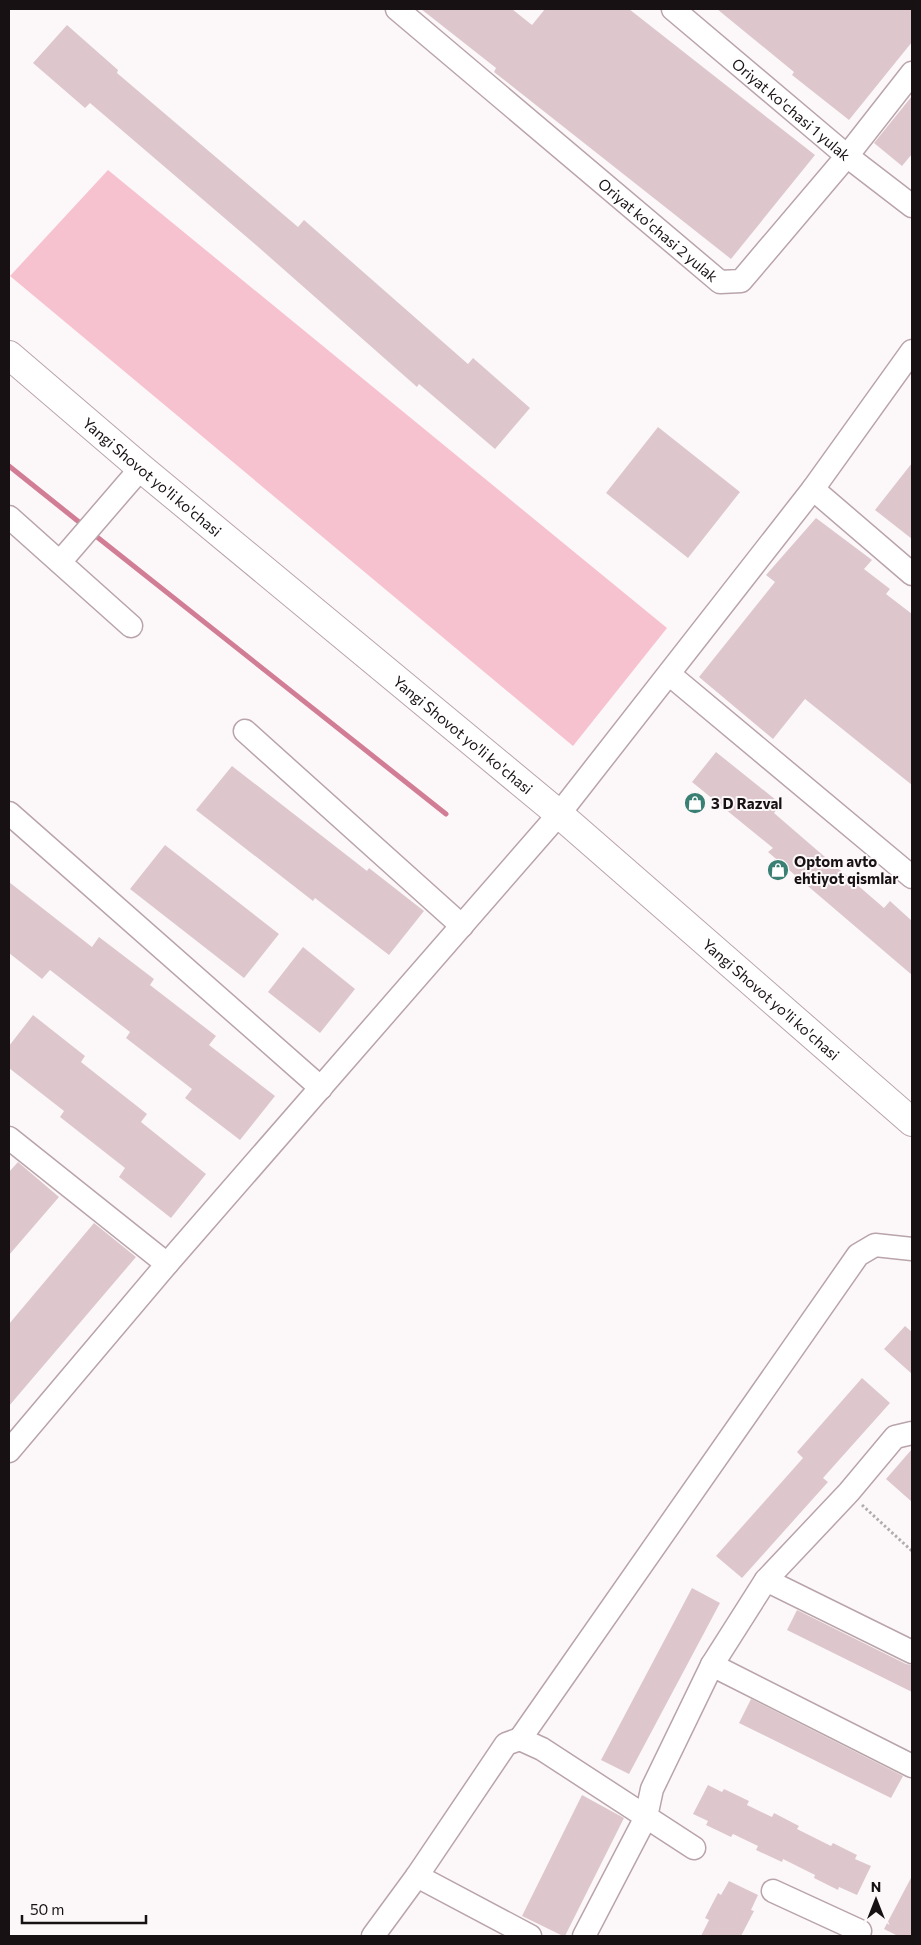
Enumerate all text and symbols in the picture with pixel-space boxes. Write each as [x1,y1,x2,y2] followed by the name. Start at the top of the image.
[729,54,854,164] street label: Oriyat ko'chasi 1 yulak
[595,174,722,285] street label: Oriyat ko'chasi 2 yulak
[79,413,225,540] street label: Yangi Shovot yo'li ko'chasi
[390,672,537,798] street label: Yangi Shovot yo'li ko'chasi
[683,791,707,815] shop icon: 3 D Razval
[711,794,782,812] place label: 3 D Razval
[794,852,898,887] place label: Optom avto ehtiyot qismlar
[766,858,790,882] shop icon: Optom avto ehtiyot qismlar
[699,935,843,1064] street label: Yangi Shovot yo'li ko'chasi
[851,1875,901,1925] north arrow
[871,1878,881,1895] text: N
[22,1892,146,1924] scale bar
[30,1900,64,1918] text: 50 m

